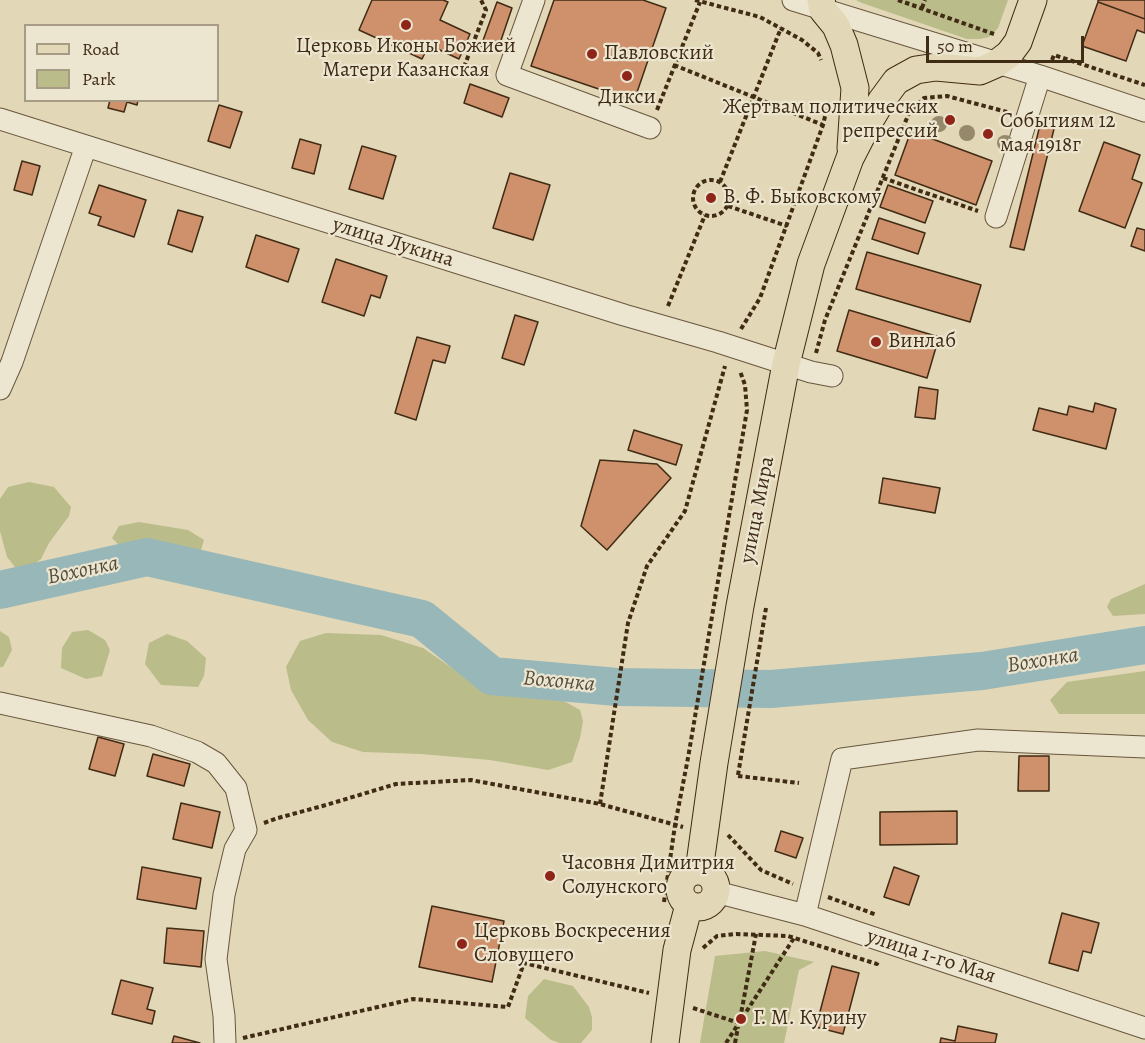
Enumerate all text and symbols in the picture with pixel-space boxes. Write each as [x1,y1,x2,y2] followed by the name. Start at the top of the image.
[399,18,413,32] marker: Церковь Иконы Божией Матери Казанская
[24,24,219,102] legend
[929,24,1086,62] scale bar
[296,34,516,84] place label: Церковь Иконы Божией Матери Казанская
[937,34,973,58] text: 50 m
[82,37,119,61] text: Road
[604,41,714,67] place label: Павловский
[585,47,599,61] marker: Павловский
[82,67,116,91] text: Park
[620,69,634,83] marker: Дикси
[598,85,656,111] place label: Дикси
[722,95,938,145] place label: Жертвам политических репрессий
[1000,109,1116,159] place label: Событиям 12 мая 1918г
[943,113,957,127] marker: Жертвам политических репрессий
[981,127,995,141] marker: Событиям 12 мая 1918г
[723,185,881,211] place label: В. Ф. Быковскому
[704,191,718,205] marker: В. Ф. Быковскому
[329,213,457,273] street label: улица Лукина
[888,329,956,355] place label: Винлаб
[869,335,883,349] marker: Винлаб
[735,454,781,566] street label: улица Мира
[45,551,121,591] water label: Вохонка
[1005,642,1081,680] water label: Вохонка
[522,666,596,698] water label: Вохонка
[562,851,735,901] place label: Часовня Димитрия Солунского
[543,869,557,883] marker: Часовня Димитрия Солунского
[474,919,671,969] place label: Церковь Воскресения Словущего
[863,924,999,990] street label: улица 1-го Мая
[455,937,469,951] marker: Церковь Воскресения Словущего
[753,1006,866,1032] place label: Г. М. Курину
[734,1012,748,1026] marker: Г. М. Курину

